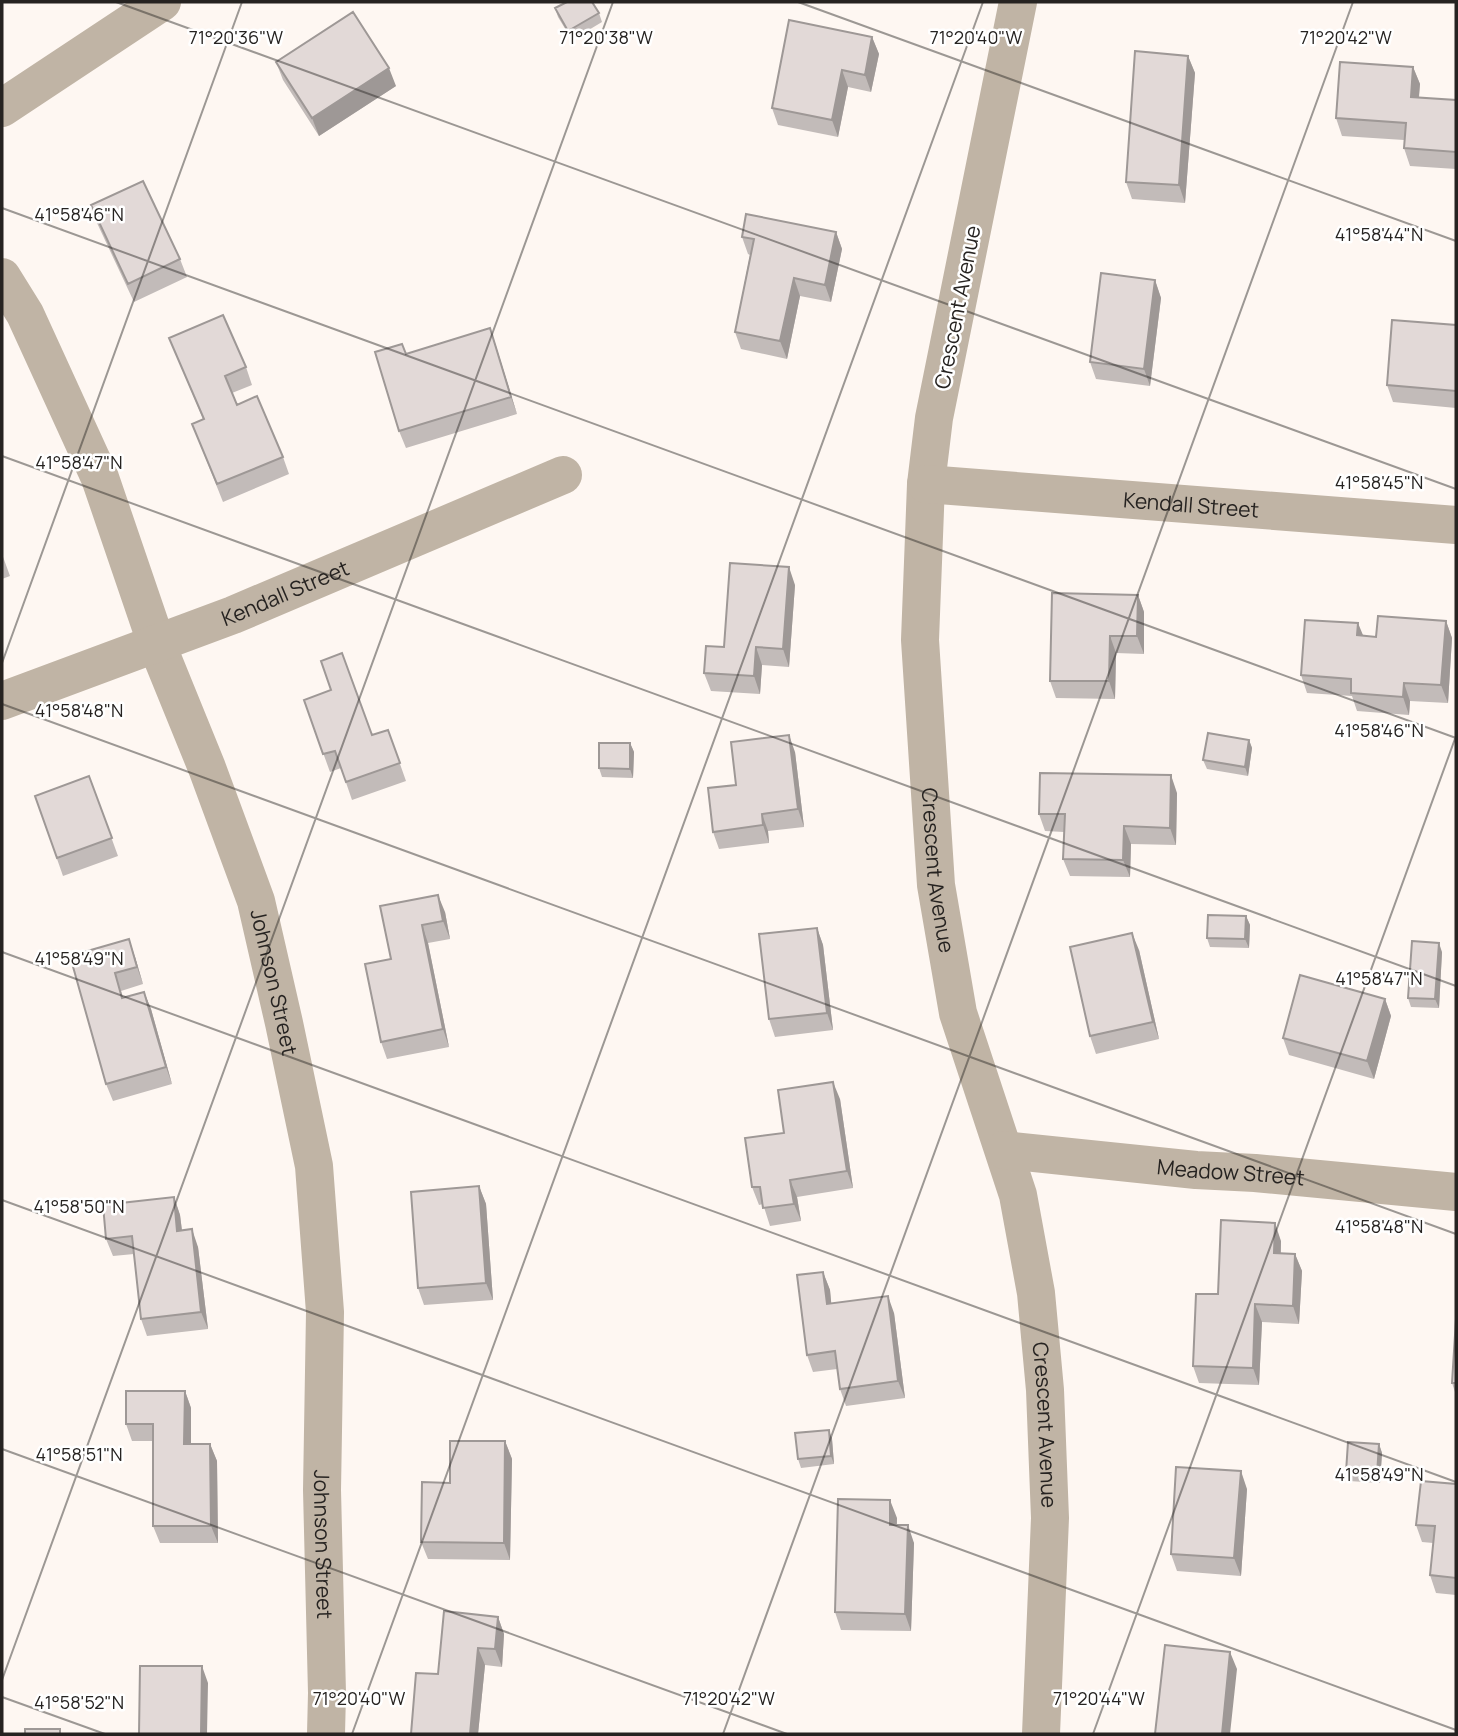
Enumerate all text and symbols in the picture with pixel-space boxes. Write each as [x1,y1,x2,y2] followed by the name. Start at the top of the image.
[189,25,283,49] text: 71°20'36"W
[559,25,653,49] text: 71°20'38"W
[930,25,1022,49] text: 71°20'40"W
[1300,25,1392,49] text: 71°20'42"W
[34,202,124,226] text: 41°58'46"N
[1335,222,1423,246] text: 41°58'44"N
[927,223,987,391] street label: Crescent Avenue
[35,450,123,474] text: 41°58'47"N
[1335,470,1423,494] text: 41°58'45"N
[1122,485,1260,524] street label: Kendall Street
[217,554,353,632] street label: Kendall Street
[35,698,123,722] text: 41°58'48"N
[1334,718,1424,742] text: 41°58'46"N
[916,787,961,955] street label: Crescent Avenue
[244,906,304,1058] street label: Johnson Street
[34,946,124,970] text: 41°58'49"N
[1335,966,1423,990] text: 41°58'47"N
[1156,1152,1306,1192] street label: Meadow Street
[33,1194,125,1218] text: 41°58'50"N
[1335,1214,1423,1238] text: 41°58'48"N
[1027,1341,1064,1508] street label: Crescent Avenue
[35,1442,123,1466] text: 41°58'51"N
[1334,1462,1424,1486] text: 41°58'49"N
[308,1470,339,1619] street label: Johnson Street
[313,1686,405,1710] text: 71°20'40"W
[683,1686,775,1710] text: 71°20'42"W
[1053,1686,1145,1710] text: 71°20'44"W
[34,1690,124,1714] text: 41°58'52"N

